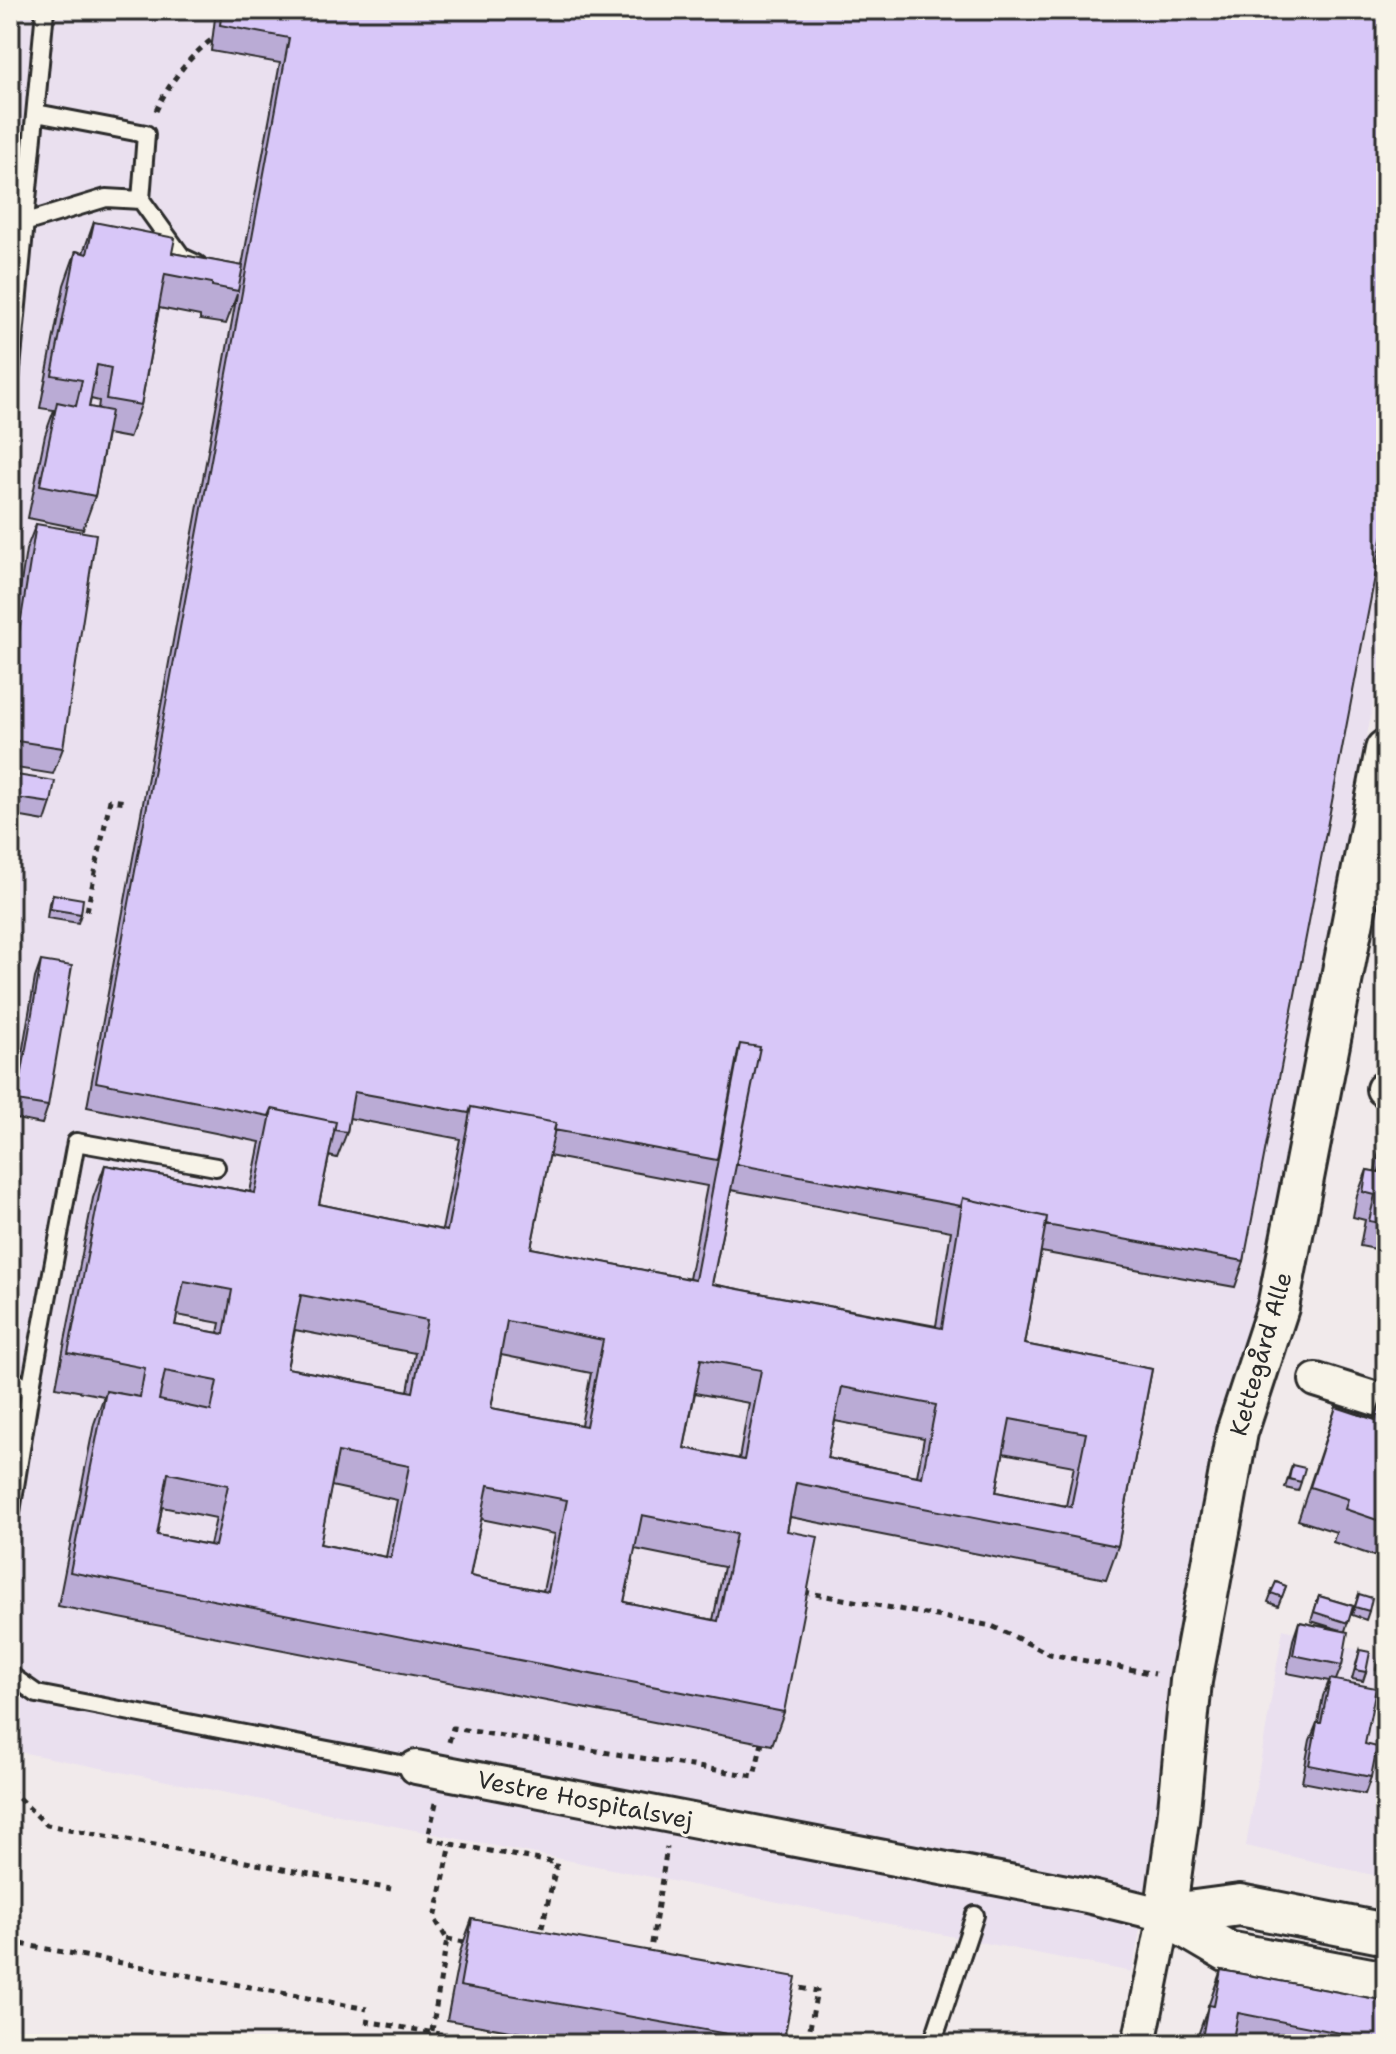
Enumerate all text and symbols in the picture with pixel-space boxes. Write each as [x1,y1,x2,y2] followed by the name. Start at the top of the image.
[1222,1268,1300,1440] street label: Kettegård Alle
[474,1763,696,1837] street label: Vestre Hospitalsvej

